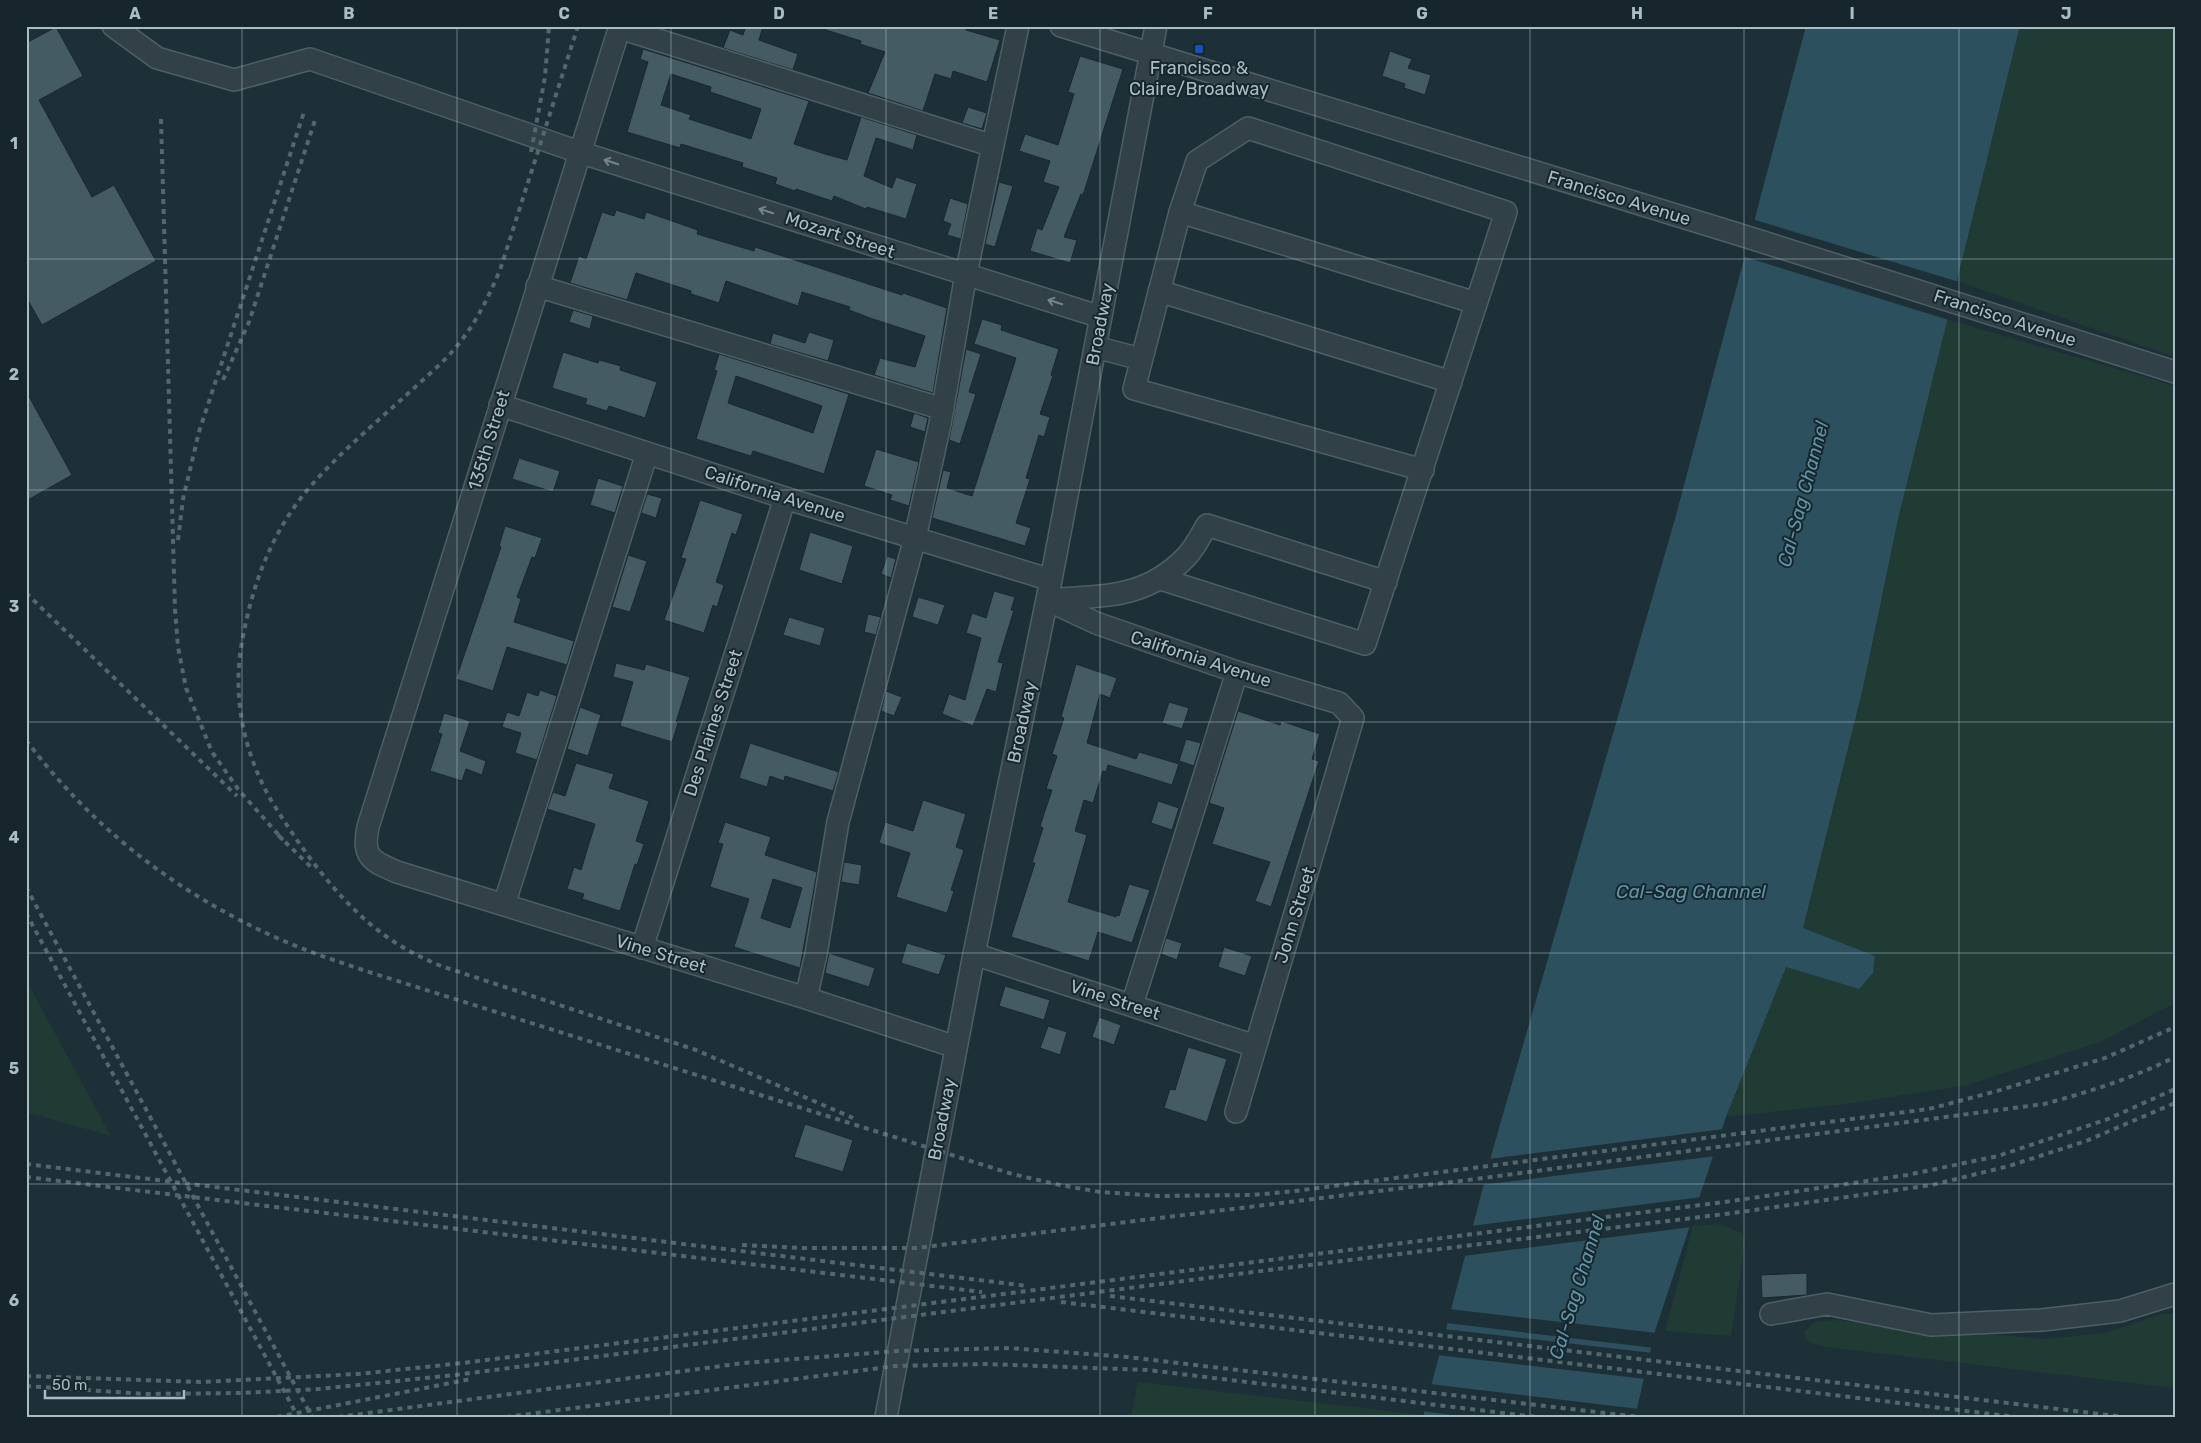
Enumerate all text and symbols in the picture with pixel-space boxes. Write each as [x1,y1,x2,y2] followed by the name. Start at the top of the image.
[129,4,141,23] text: A
[343,4,355,23] text: B
[558,4,570,23] text: C
[773,4,785,23] text: D
[988,4,998,23] text: E
[1203,4,1213,23] text: F
[1416,4,1428,23] text: G
[1631,4,1643,23] text: H
[1849,4,1855,23] text: I
[2061,4,2071,23] text: J
[1193,43,1205,55] marker: Francisco & Claire/Broadway
[1129,57,1269,100] place label: Francisco & Claire/Broadway
[10,134,18,153] text: 1
[604,157,620,166] one-way arrow
[1545,166,1693,230] street label: Francisco Avenue
[759,206,774,215] one-way arrow
[782,207,898,263] street label: Mozart Street
[1081,281,1119,367] street label: Broadway
[1931,285,2079,351] street label: Francisco Avenue
[1047,297,1063,307] one-way arrow
[9,365,19,384] text: 2
[463,387,515,493] street label: 135th Street
[1772,418,1834,569] water label: Cal-Sag Channel
[702,461,848,527] street label: California Avenue
[9,597,19,616] text: 3
[1128,626,1274,692] street label: California Avenue
[679,647,747,799] street label: Des Plaines Street
[1003,679,1041,765] street label: Broadway
[9,828,20,847] text: 4
[1270,864,1320,966] street label: John Street
[1616,880,1766,903] water label: Cal-Sag Channel
[613,930,709,978] street label: Vine Street
[1067,975,1163,1025] street label: Vine Street
[9,1059,19,1078] text: 5
[923,1076,961,1162] street label: Broadway
[1544,1212,1610,1362] water label: Cal-Sag Channel
[9,1291,19,1310] text: 6
[45,1368,184,1400] scale bar
[52,1376,87,1394] text: 50 m

